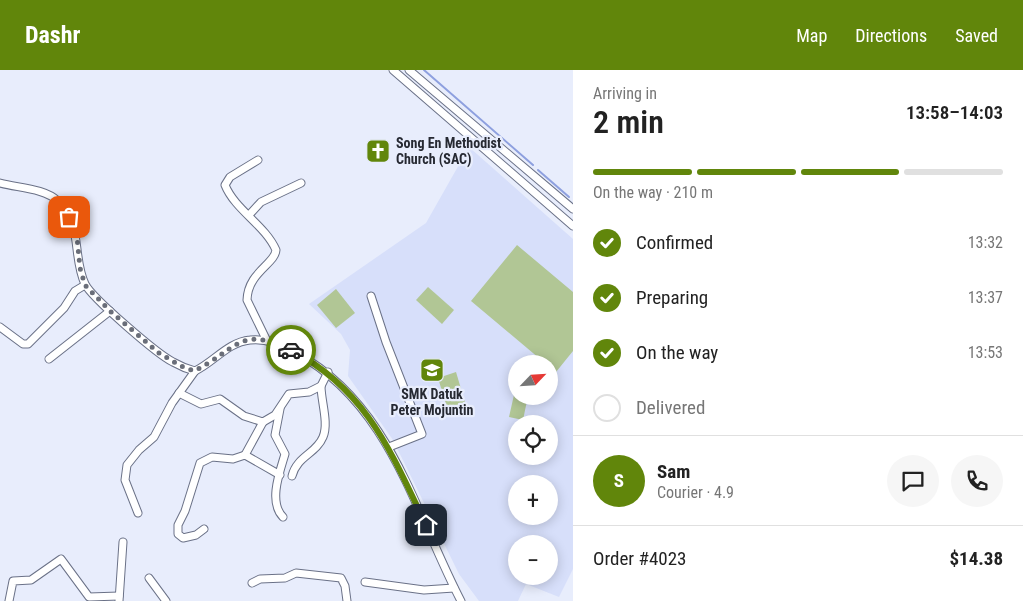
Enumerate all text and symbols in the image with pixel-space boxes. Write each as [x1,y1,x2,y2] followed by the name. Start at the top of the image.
[25,21,81,49] text: Dashr
[796,25,827,46] text: Map
[855,25,927,46] text: Directions
[955,25,998,46] text: Saved
[593,84,657,103] text: Arriving in
[906,101,1003,124] text: 13:58–14:03
[593,103,664,141] text: 2 min
[396,135,501,168] place label: Song En Methodist Church (SAC)
[365,138,391,164] church icon: Song En Methodist Church (SAC)
[593,183,713,202] text: On the way · 210 m
[48,196,90,238] pin
[55,203,83,231] icon: bag
[593,229,621,257] icon: check
[636,231,713,254] text: Confirmed
[968,233,1003,252] text: 13:32
[593,284,621,312] icon: check
[636,286,708,309] text: Preparing
[968,288,1003,307] text: 13:37
[266,325,316,375] courier
[277,336,305,364] icon: car
[593,339,621,367] icon: check
[636,341,718,364] text: On the way
[968,343,1003,362] text: 13:53
[508,355,558,405] north arrow
[508,355,558,585] map controls
[419,357,445,383] school or university icon: SMK Datuk Peter Mojuntin
[391,386,474,418] place label: SMK Datuk Peter Mojuntin
[636,396,705,419] text: Delivered
[508,415,558,465] button: locate
[887,455,939,507] button: chat
[951,455,1003,507] button: phone
[657,460,690,483] text: Sam
[614,469,624,492] text: S
[508,475,558,525] button: +
[657,483,734,502] text: Courier · 4.9
[405,504,447,546] pin
[412,511,440,539] icon: home
[508,535,558,585] button: −
[593,547,686,570] text: Order #4023
[949,547,1003,570] text: $14.38

